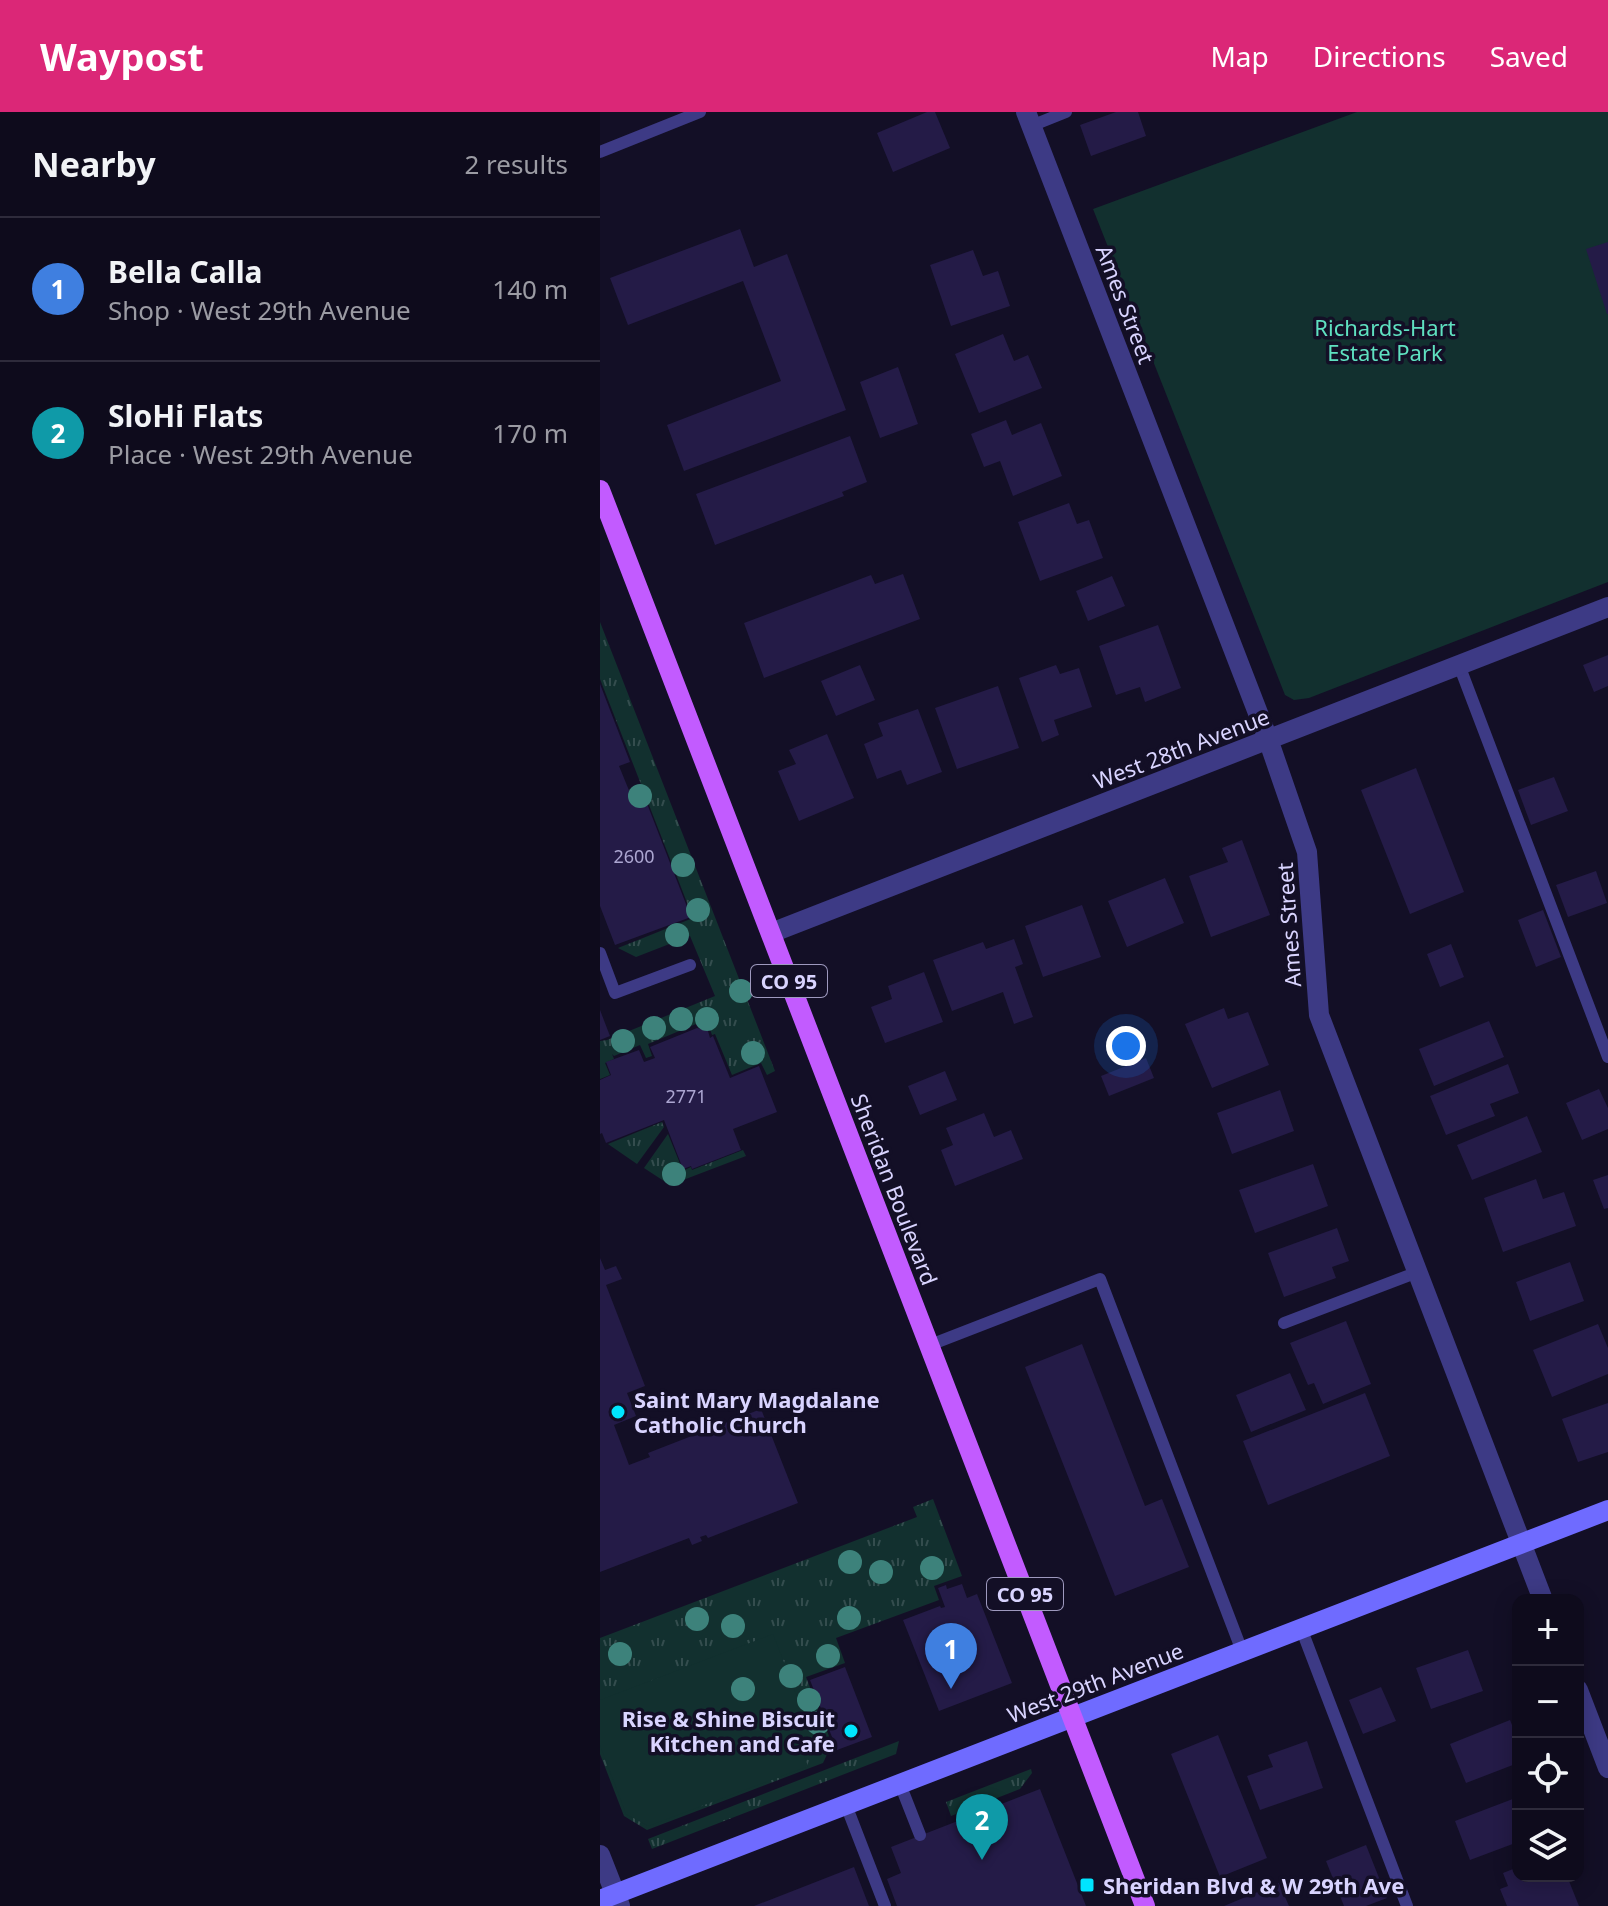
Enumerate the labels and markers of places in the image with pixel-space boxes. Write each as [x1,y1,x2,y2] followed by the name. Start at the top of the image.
[634,1384,880,1439] place label: Saint Mary Magdalane Catholic Church
[609,1403,627,1421] marker: Saint Mary Magdalane Catholic Church
[925,1623,977,1689] pin: 1
[622,1703,835,1758] place label: Rise & Shine Biscuit Kitchen and Cafe
[842,1722,860,1740] marker: Rise & Shine Biscuit Kitchen and Cafe
[956,1794,1008,1860] pin: 2
[1103,1870,1404,1900] place label: Sheridan Blvd & W 29th Ave
[1078,1876,1096,1894] marker: Sheridan Blvd & W 29th Ave

